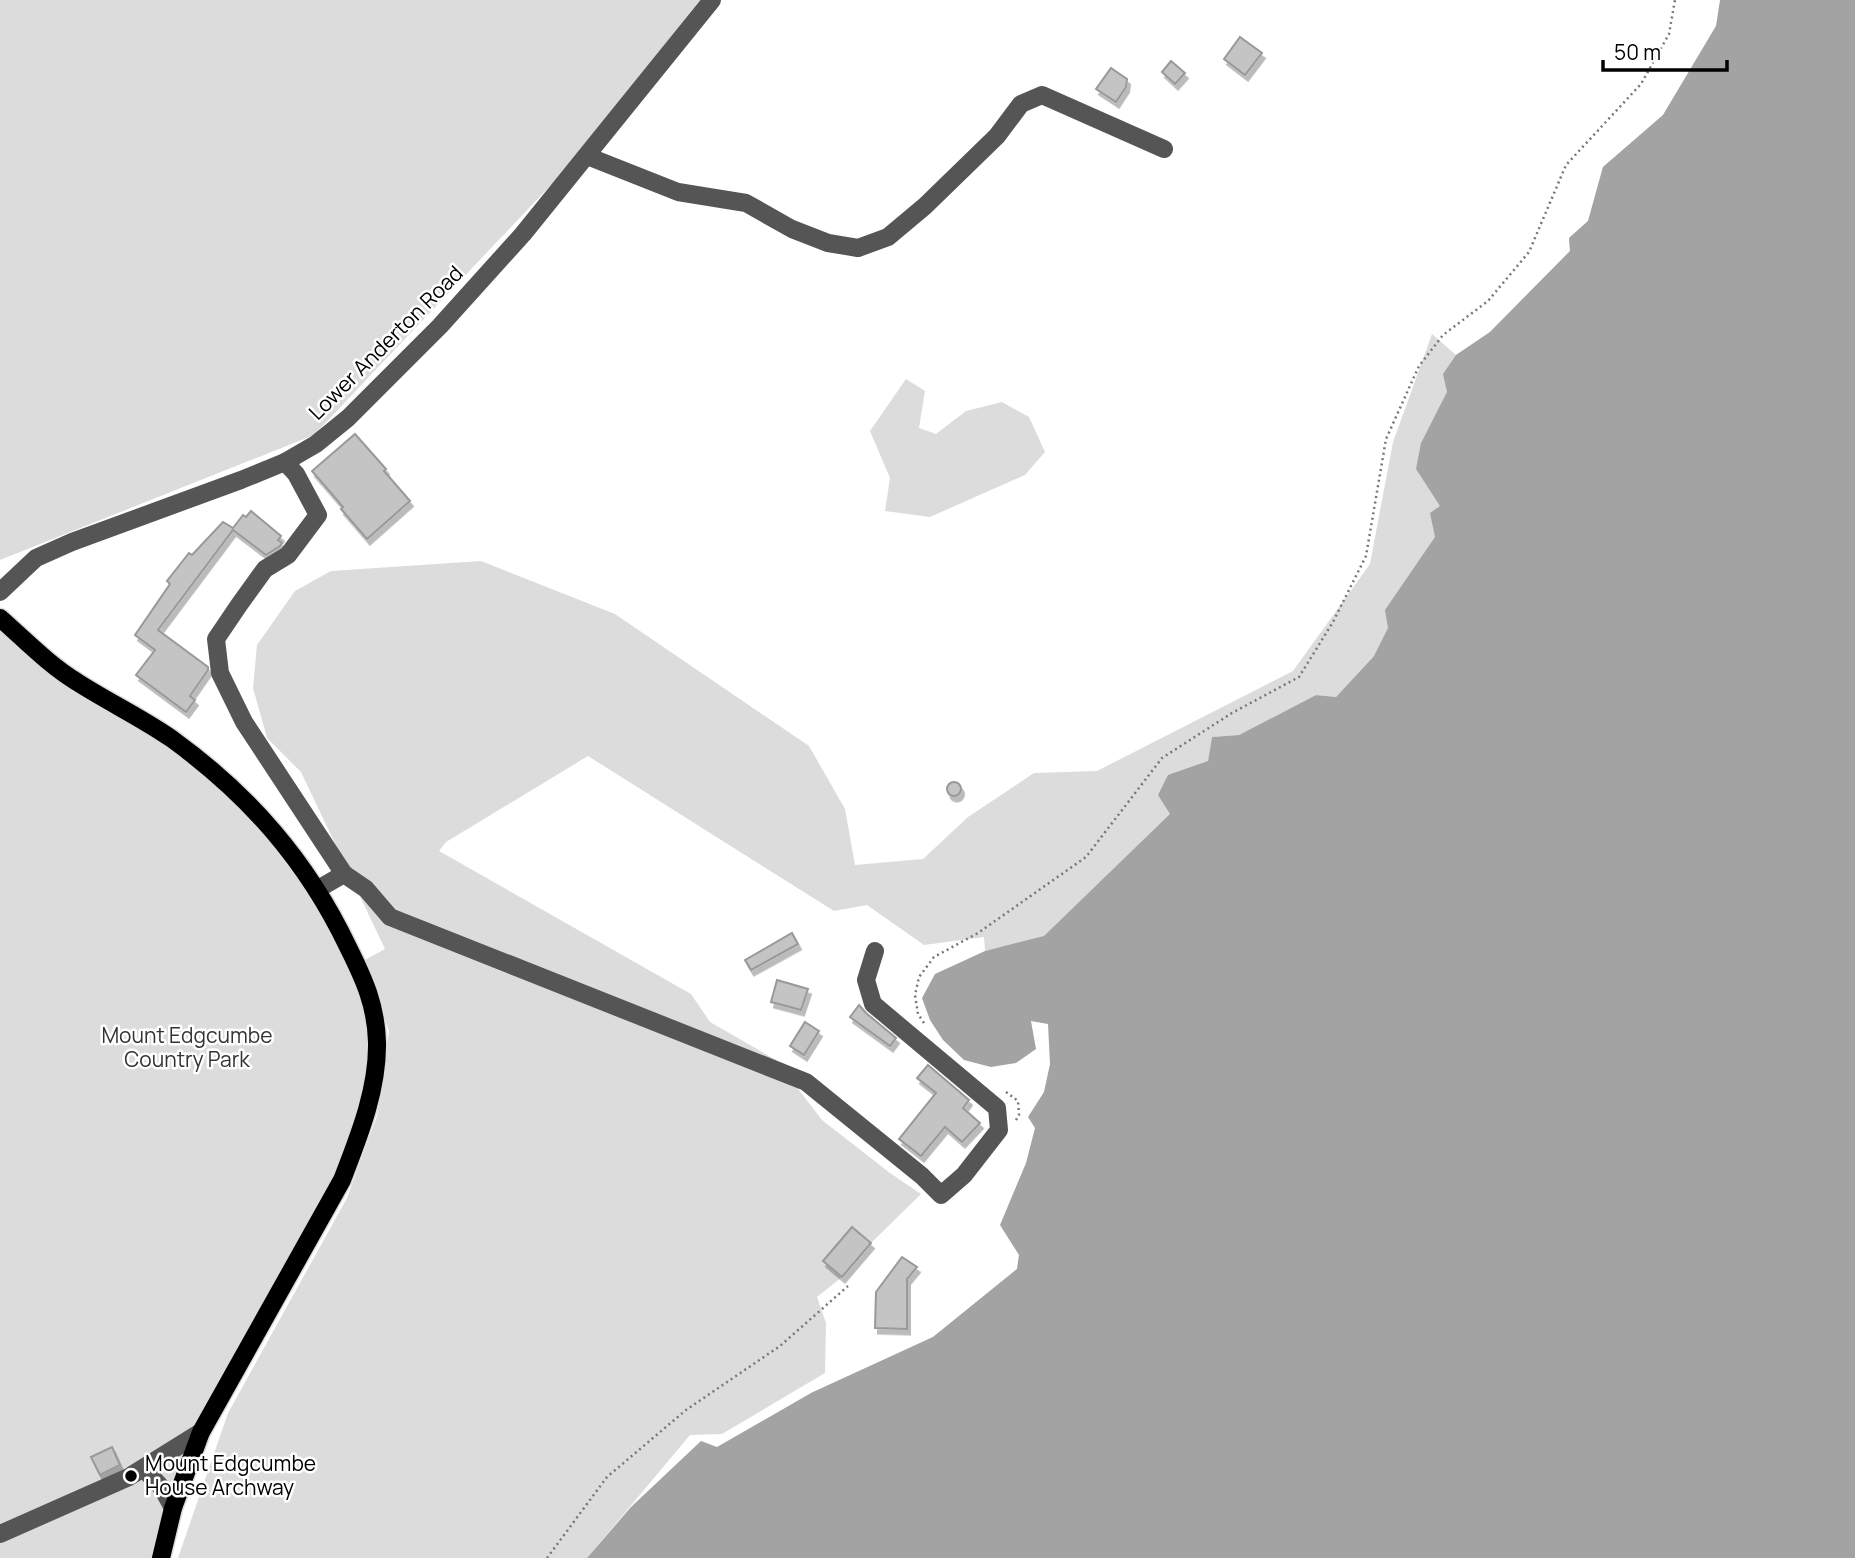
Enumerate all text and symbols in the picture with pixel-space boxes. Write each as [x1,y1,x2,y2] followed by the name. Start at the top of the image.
[1603,28,1727,72] scale bar
[1614,38,1661,66] text: 50 m
[302,259,468,425] street label: Lower Anderton Road
[101,1021,273,1073] park label: Mount Edgcumbe Country Park
[145,1449,316,1501] place label: Mount Edgcumbe House Archway
[123,1468,139,1484] marker: Mount Edgcumbe House Archway

